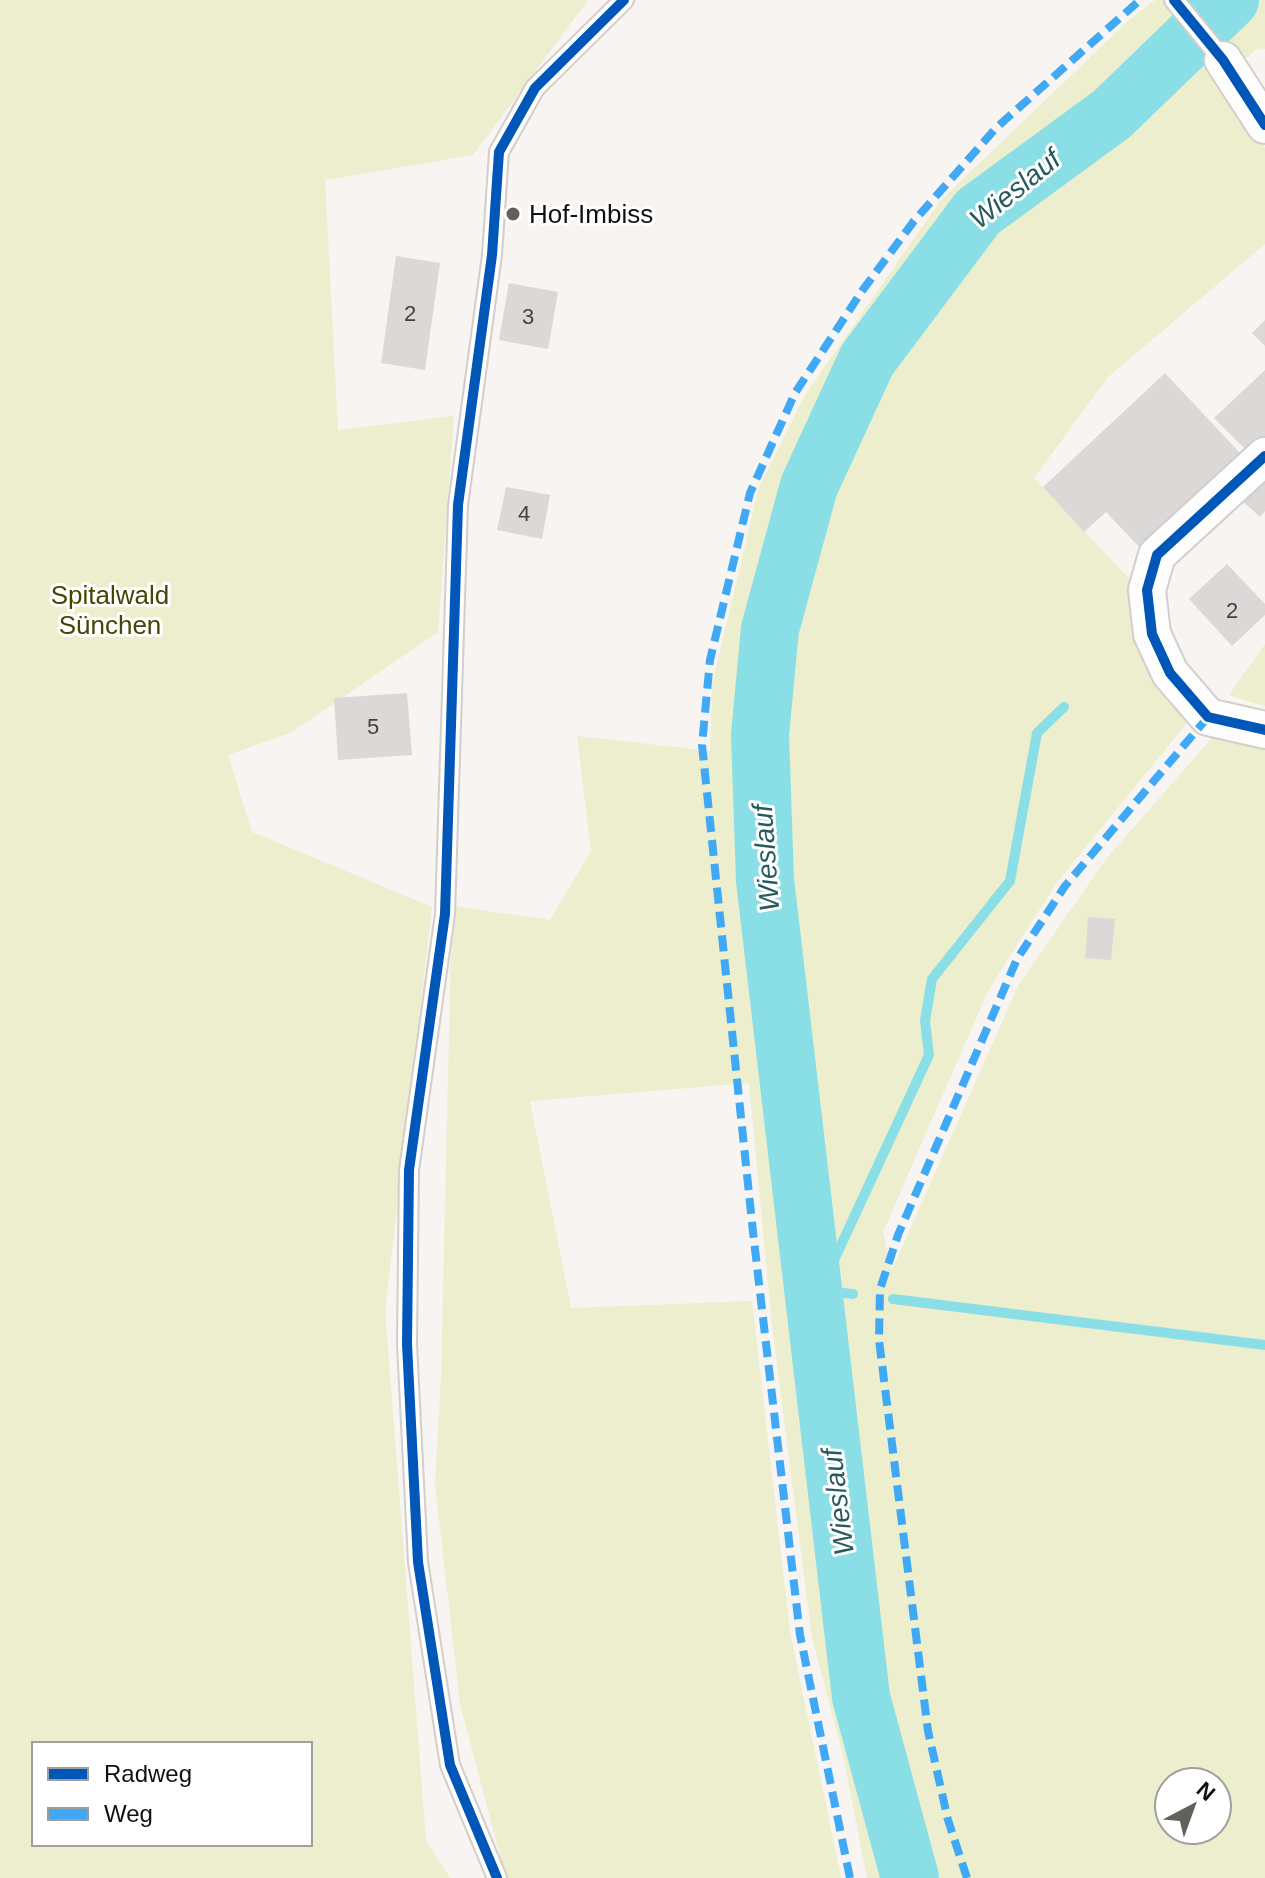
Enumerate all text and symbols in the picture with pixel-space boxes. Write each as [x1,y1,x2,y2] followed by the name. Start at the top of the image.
[964,141,1069,235] water label: Wieslauf
[529,199,653,229] place label: Hof-Imbiss
[504,205,522,223] marker: Hof-Imbiss
[404,301,416,326] house number: 2
[522,304,534,329] house number: 3
[518,501,530,526] house number: 4
[51,580,169,640] park label: Spitalwald Sünchen
[1226,598,1238,623] house number: 2
[367,714,379,739] house number: 5
[747,800,785,913] water label: Wieslauf
[816,1444,860,1557] water label: Wieslauf
[32,1742,312,1846] legend
[104,1760,192,1787] text: Radweg
[1153,1766,1233,1846] north arrow
[1192,1777,1220,1806] text: N
[104,1800,153,1827] text: Weg

